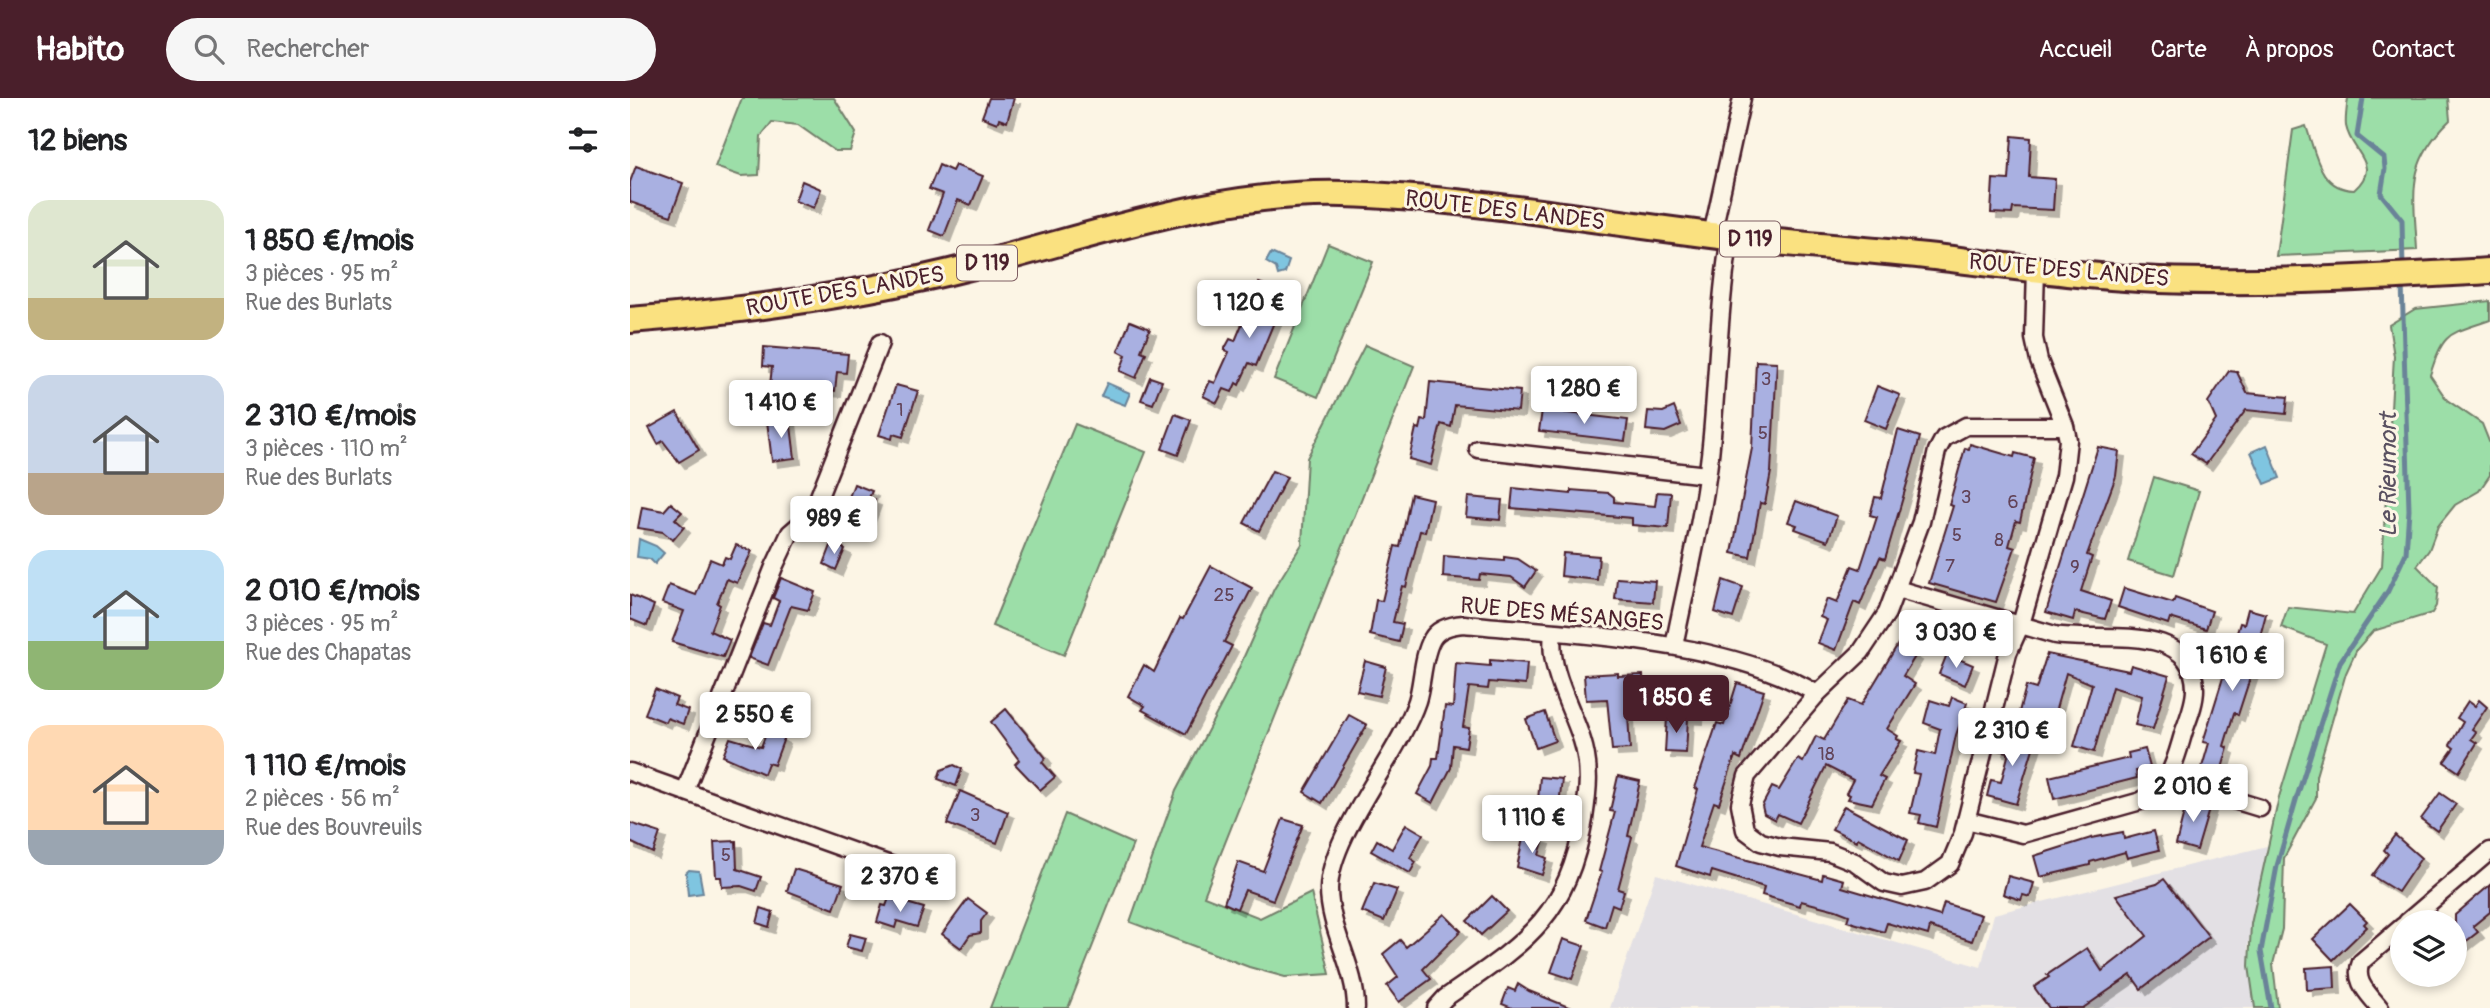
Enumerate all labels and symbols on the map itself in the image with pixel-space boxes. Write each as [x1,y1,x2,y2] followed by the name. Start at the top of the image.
[1404,183,1606,237] street label: ROUTE DES LANDES
[1720,222,1780,256] road number: D 119
[957,246,1017,280] road number: D 119
[1968,247,2170,293] street label: ROUTE DES LANDES
[744,259,946,323] street label: ROUTE DES LANDES
[1184,280,1314,340] pin: 1 120 €
[1519,366,1649,426] pin: 1 280 €
[1761,367,1771,391] house number: 3
[716,380,846,440] pin: 1 410 €
[896,398,904,422] house number: 1
[2374,410,2403,537] water label: Le Rieumort
[1758,421,1768,445] house number: 5
[1961,485,1971,509] house number: 3
[2007,490,2019,514] house number: 6
[785,496,883,556] pin: 989 €
[1952,523,1962,547] house number: 5
[1994,528,2004,552] house number: 8
[1945,554,1955,578] house number: 7
[2070,555,2080,579] house number: 9
[1214,583,1234,607] house number: 25
[1459,591,1665,637] street label: RUE DES MÉSANGES
[1891,610,2021,670] pin: 3 030 €
[2167,634,2297,693] pin: 1 610 €
[1611,676,1741,735] pin: 1 850 €
[690,692,820,752] pin: 2 550 €
[1947,708,2077,768] pin: 2 310 €
[1817,742,1835,766] house number: 18
[2128,764,2258,824] pin: 2 010 €
[1467,796,1597,855] pin: 1 110 €
[970,803,980,827] house number: 3
[721,843,731,867] house number: 5
[835,854,965,914] pin: 2 370 €

